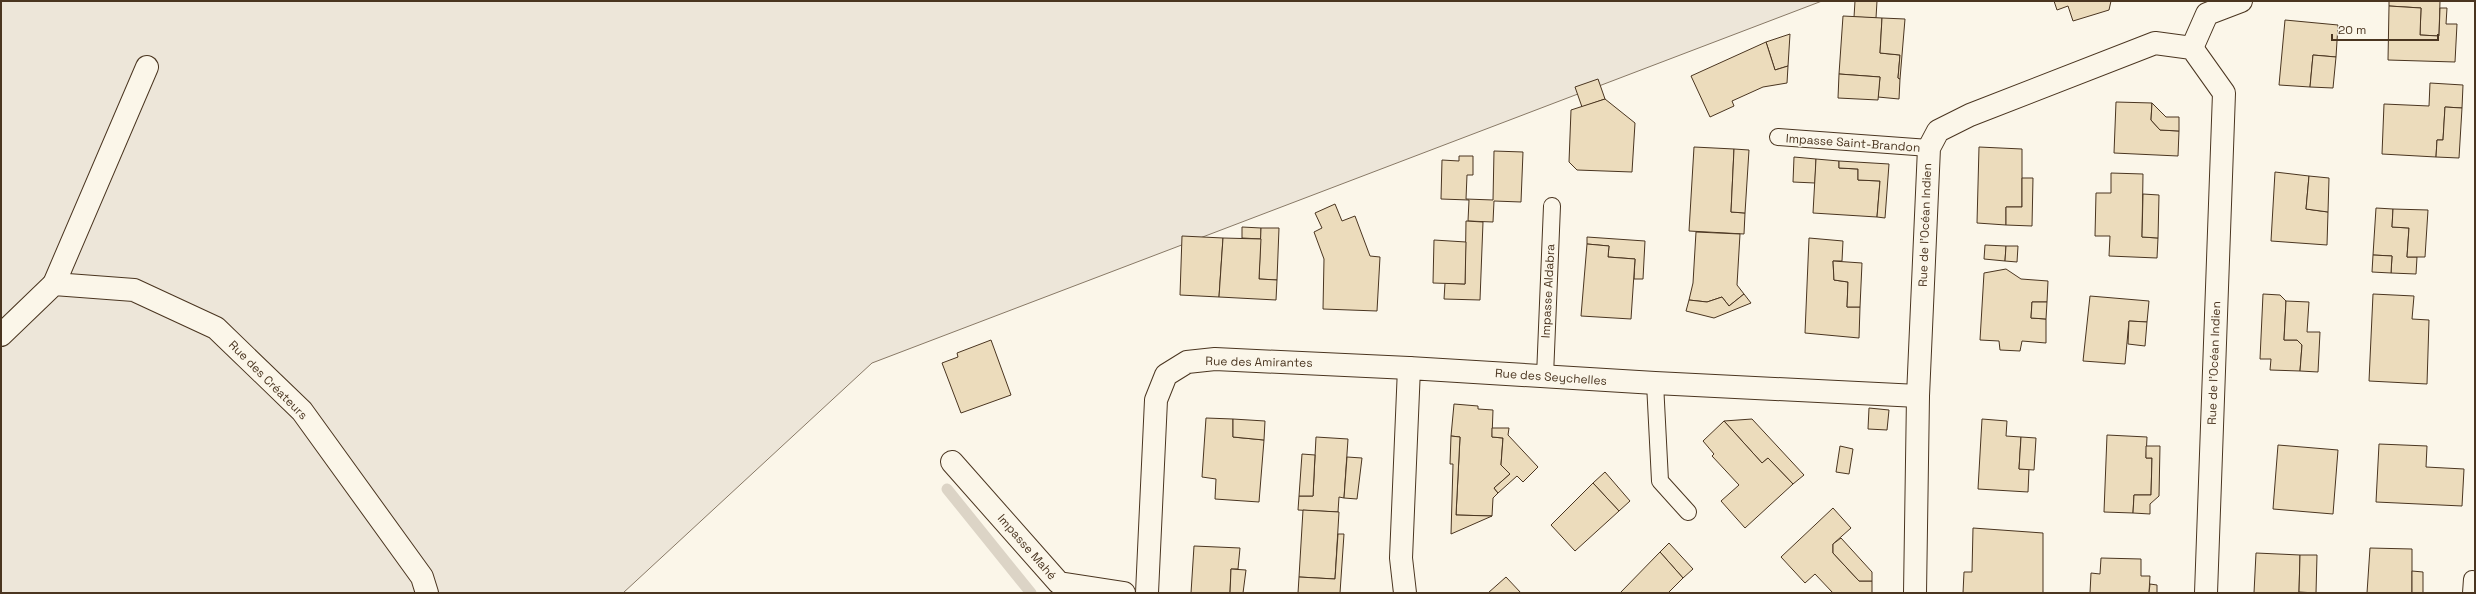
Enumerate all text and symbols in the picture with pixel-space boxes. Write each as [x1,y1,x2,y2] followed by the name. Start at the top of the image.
[2332,16,2438,42] scale bar
[2338,22,2366,38] text: 20 m
[1785,130,1921,156] street label: Impasse Saint-Brandon
[1915,163,1935,287] street label: Rue de l'Océan Indien
[1538,243,1558,339] street label: Impasse Aldabra
[2204,301,2224,425] street label: Rue de l'Océan Indien
[225,337,311,423] street label: Rue des Créateurs
[1205,353,1313,371] street label: Rue des Amirantes
[1495,365,1607,389] street label: Rue des Seychelles
[994,511,1060,583] street label: Impasse Mahé

